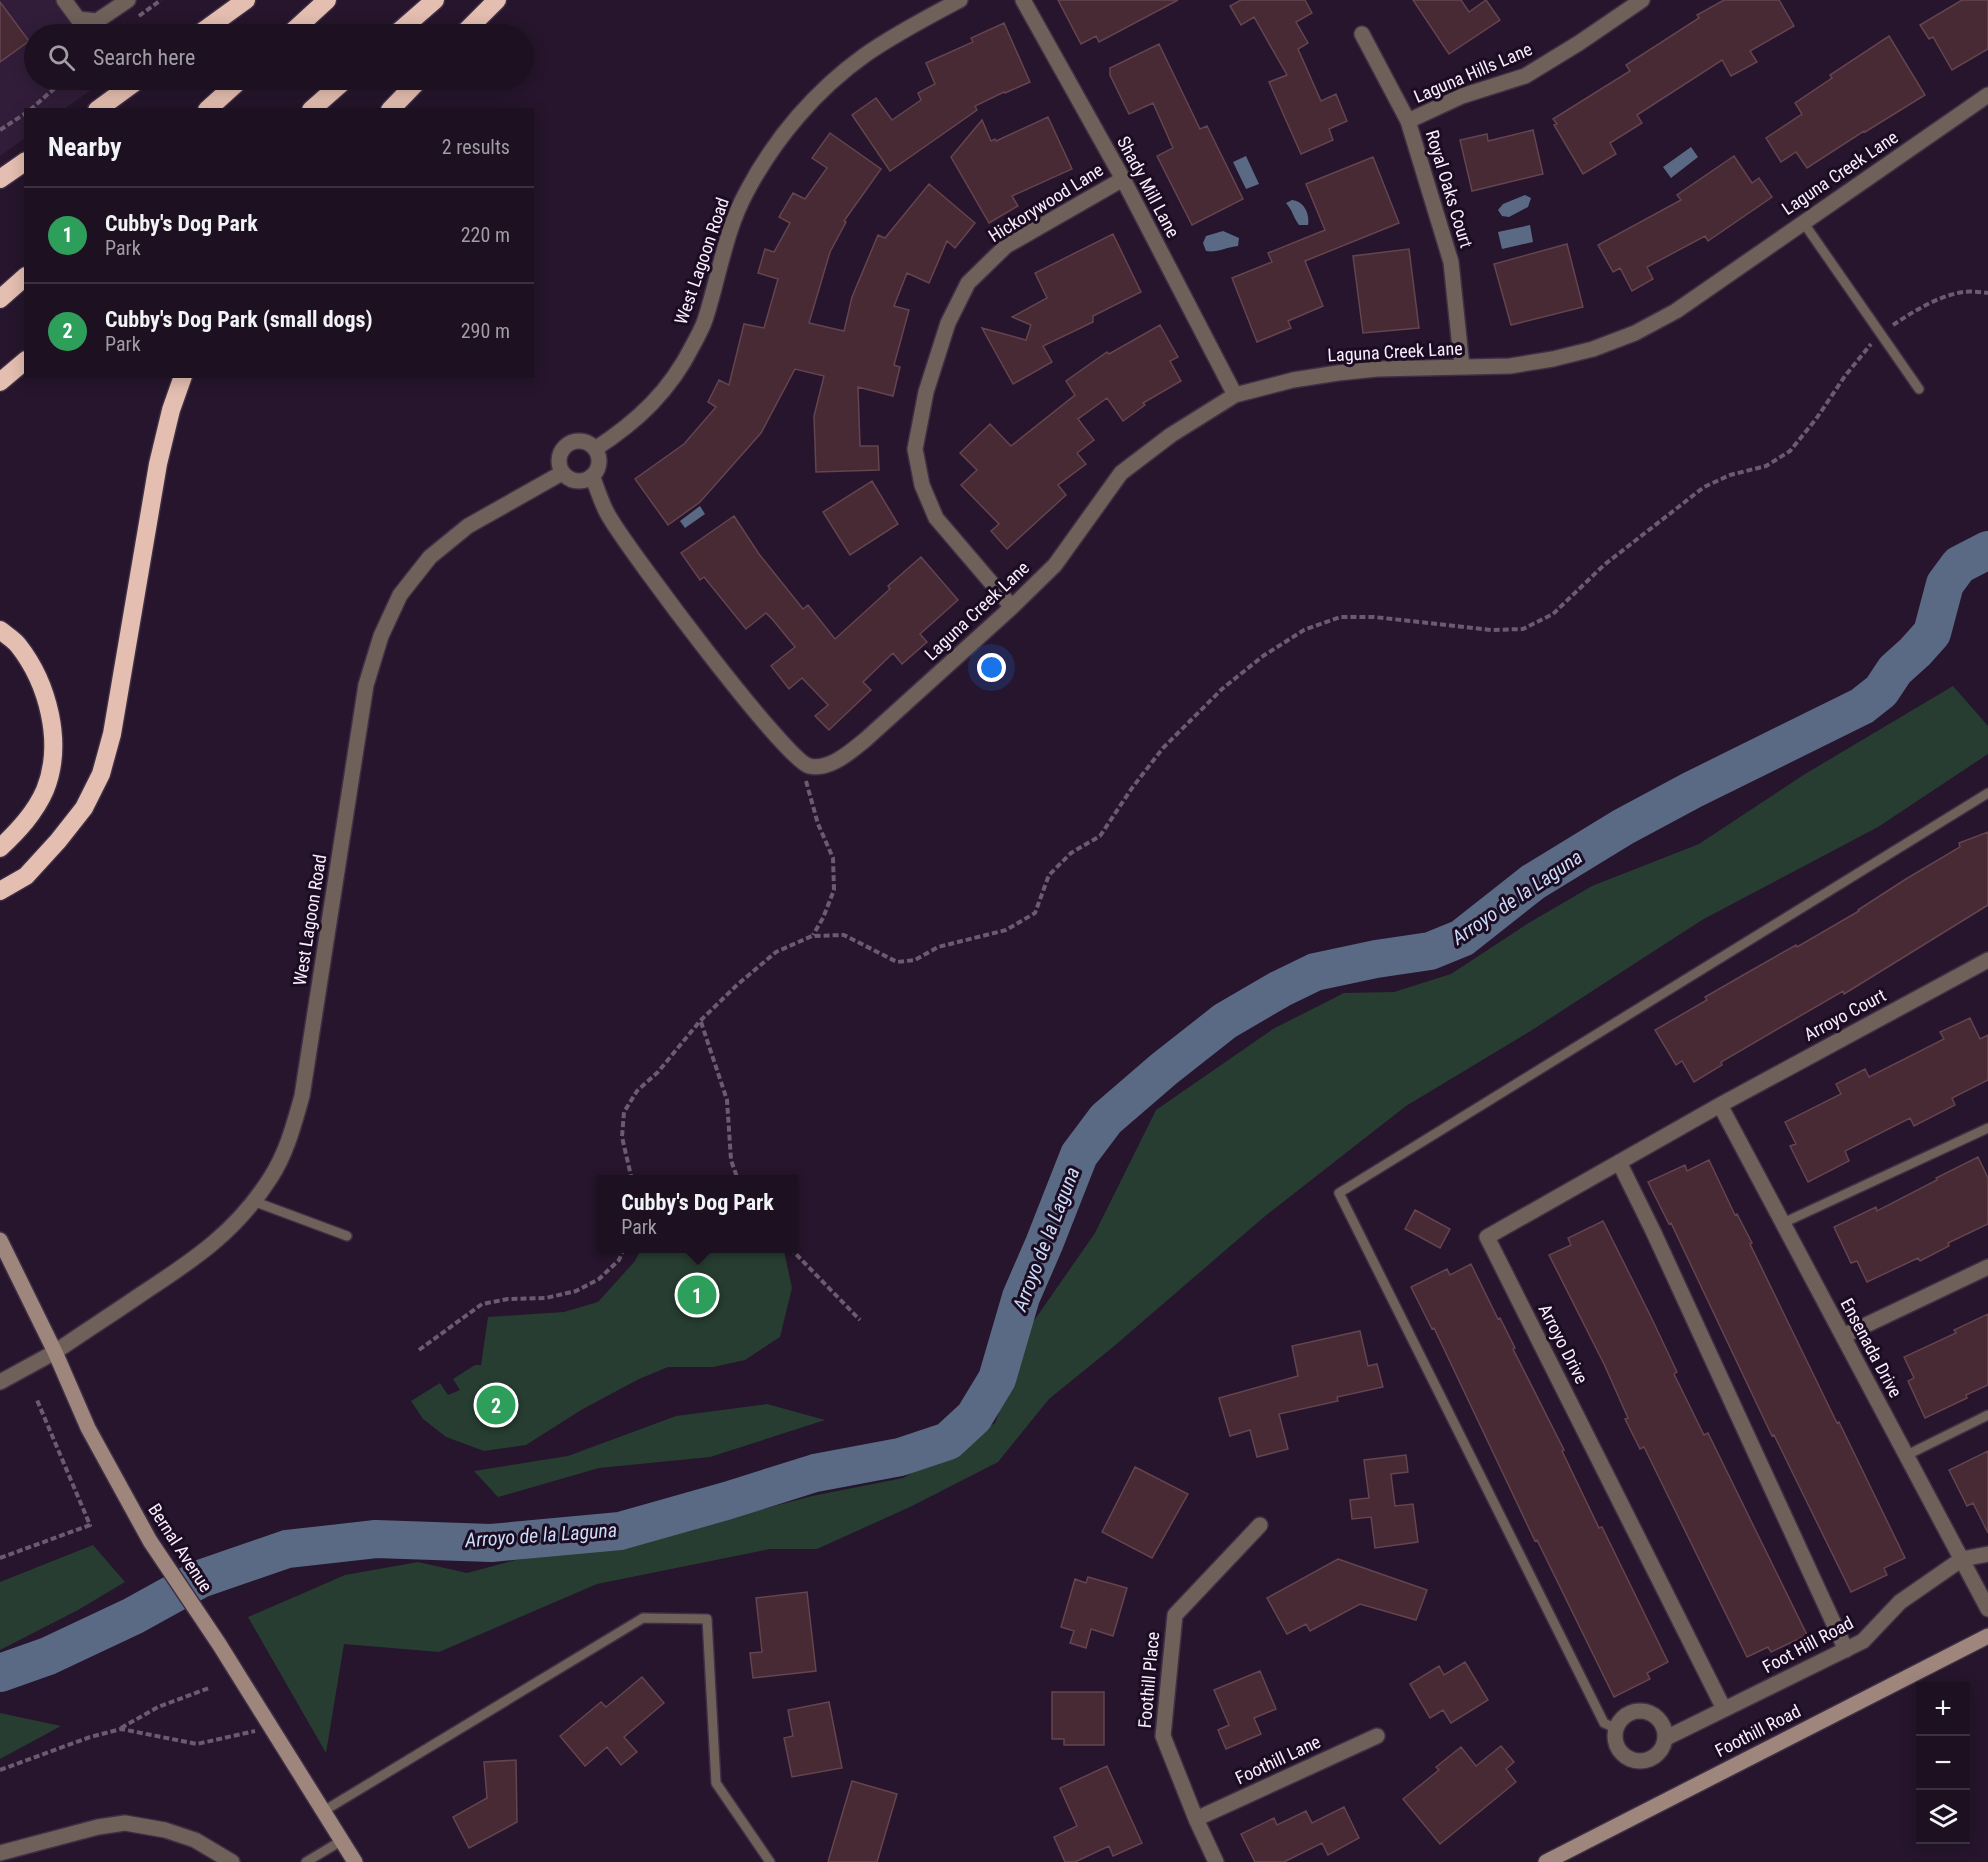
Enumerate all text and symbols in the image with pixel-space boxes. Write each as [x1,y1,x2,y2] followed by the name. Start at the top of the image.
[24,24,534,90] search box
[1410,38,1535,107] street label: Laguna Hills Lane
[45,41,78,74] icon: search
[93,45,195,70] text: Search here
[1778,126,1902,219] street label: Laguna Creek Lane
[1422,128,1477,250] street label: Royal Oaks Court
[48,132,122,162] text: Nearby
[1113,133,1184,241] street label: Shady Mill Lane
[442,135,510,159] text: 2 results
[985,159,1107,246] street label: Hickorywood Lane
[670,195,733,327] street label: West Lagoon Road
[105,211,258,236] text: Cubby's Dog Park
[62,223,73,247] text: 1
[461,223,510,247] text: 220 m
[105,236,141,260] text: Park
[105,307,373,332] text: Cubby's Dog Park (small dogs)
[62,319,73,343] text: 2
[461,319,510,343] text: 290 m
[105,332,141,356] text: Park
[1327,337,1463,366] street label: Laguna Creek Lane
[920,557,1033,664] street label: Laguna Creek Lane
[977,653,1006,682] your location
[1446,844,1587,950] water label: Arroyo de la Laguna
[289,853,330,987] street label: West Lagoon Road
[1800,984,1889,1045] street label: Arroyo Court
[1007,1164,1085,1315] water label: Arroyo de la Laguna
[597,1175,798,1253] popup
[621,1190,774,1215] text: Cubby's Dog Park
[621,1215,657,1239] text: Park
[678,1272,716,1318] pin: 1
[1837,1295,1906,1401] street label: Ensenada Drive
[1534,1300,1592,1387] street label: Arroyo Drive
[476,1382,516,1428] pin: 2
[144,1500,217,1596] street label: Bernal Avenue
[463,1518,618,1552] water label: Arroyo de la Laguna
[1759,1612,1857,1677] street label: Foot Hill Road
[1134,1631,1163,1729] street label: Foothill Place
[1916,1682,1970,1844] map controls
[1916,1682,1970,1736] button: +
[1711,1700,1804,1761] street label: Foothill Road
[1232,1731,1324,1788] street label: Foothill Lane
[1916,1736,1970,1790] button: −
[1916,1790,1970,1844] button: layers

